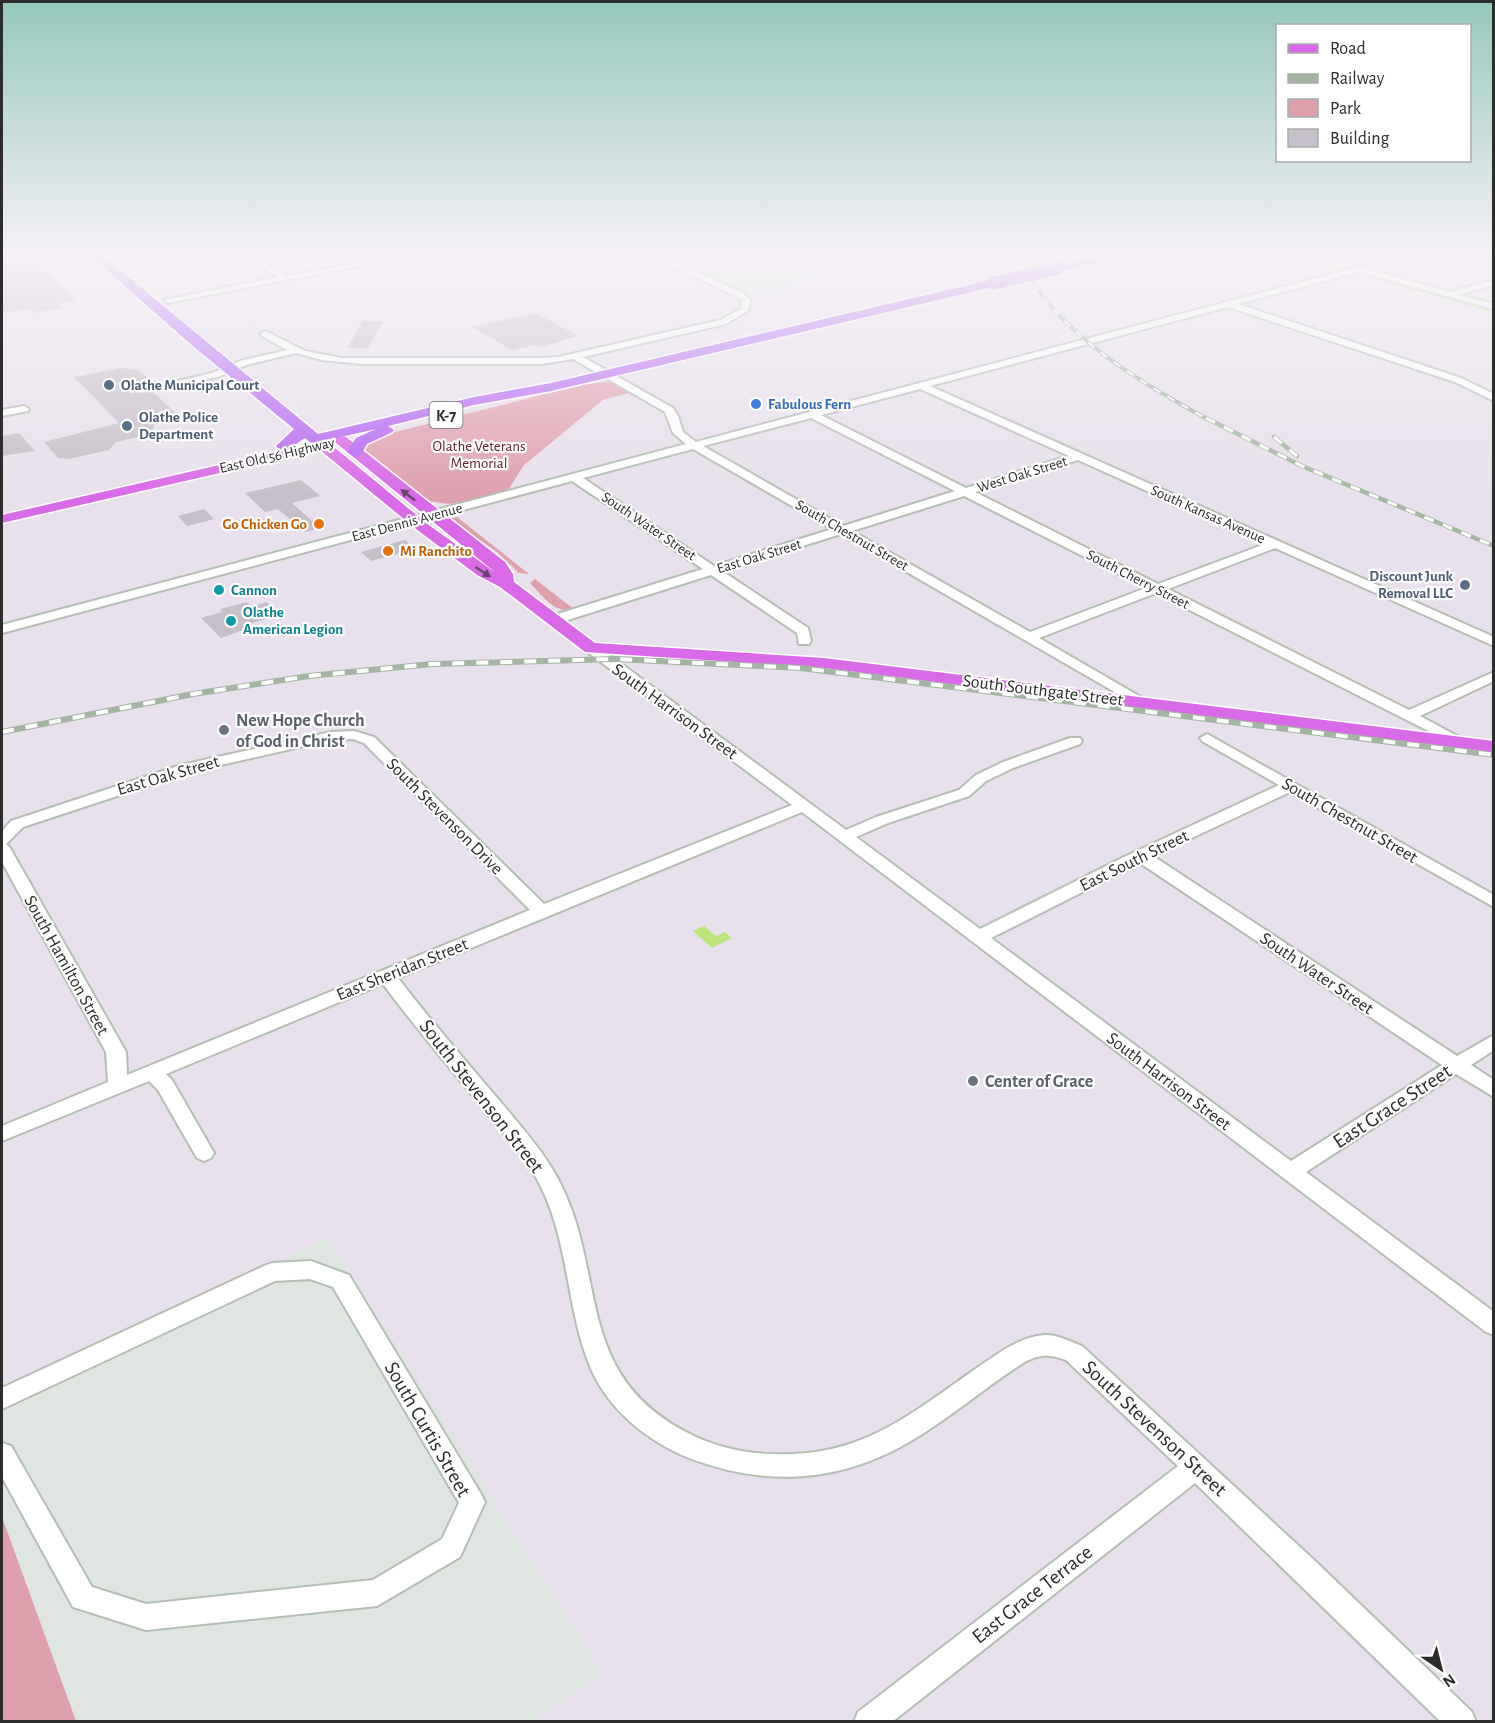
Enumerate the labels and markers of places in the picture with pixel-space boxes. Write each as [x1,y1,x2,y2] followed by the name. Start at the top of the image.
[102,378,116,392] marker: Olathe Municipal Court
[121,378,259,393] place label: Olathe Municipal Court
[749,397,763,411] marker: Fabulous Fern
[768,397,851,412] place label: Fabulous Fern
[139,410,218,442] place label: Olathe Police Department
[120,419,134,433] marker: Olathe Police Department
[223,517,307,532] place label: Go Chicken Go
[312,517,326,531] marker: Go Chicken Go
[381,544,395,558] marker: Mi Ranchito
[400,544,472,559] place label: Mi Ranchito
[1369,569,1454,601] place label: Discount Junk Removal LLC
[1458,578,1472,592] marker: Discount Junk Removal LLC
[212,583,226,597] marker: Cannon
[231,583,277,598] place label: Cannon
[243,605,343,637] place label: Olathe American Legion
[224,614,238,628] marker: Olathe American Legion
[236,712,365,751] place label: New Hope Church of God in Christ
[217,723,231,737] marker: New Hope Church of God in Christ
[985,1073,1093,1091] place label: Center of Grace
[966,1074,980,1088] marker: Center of Grace

